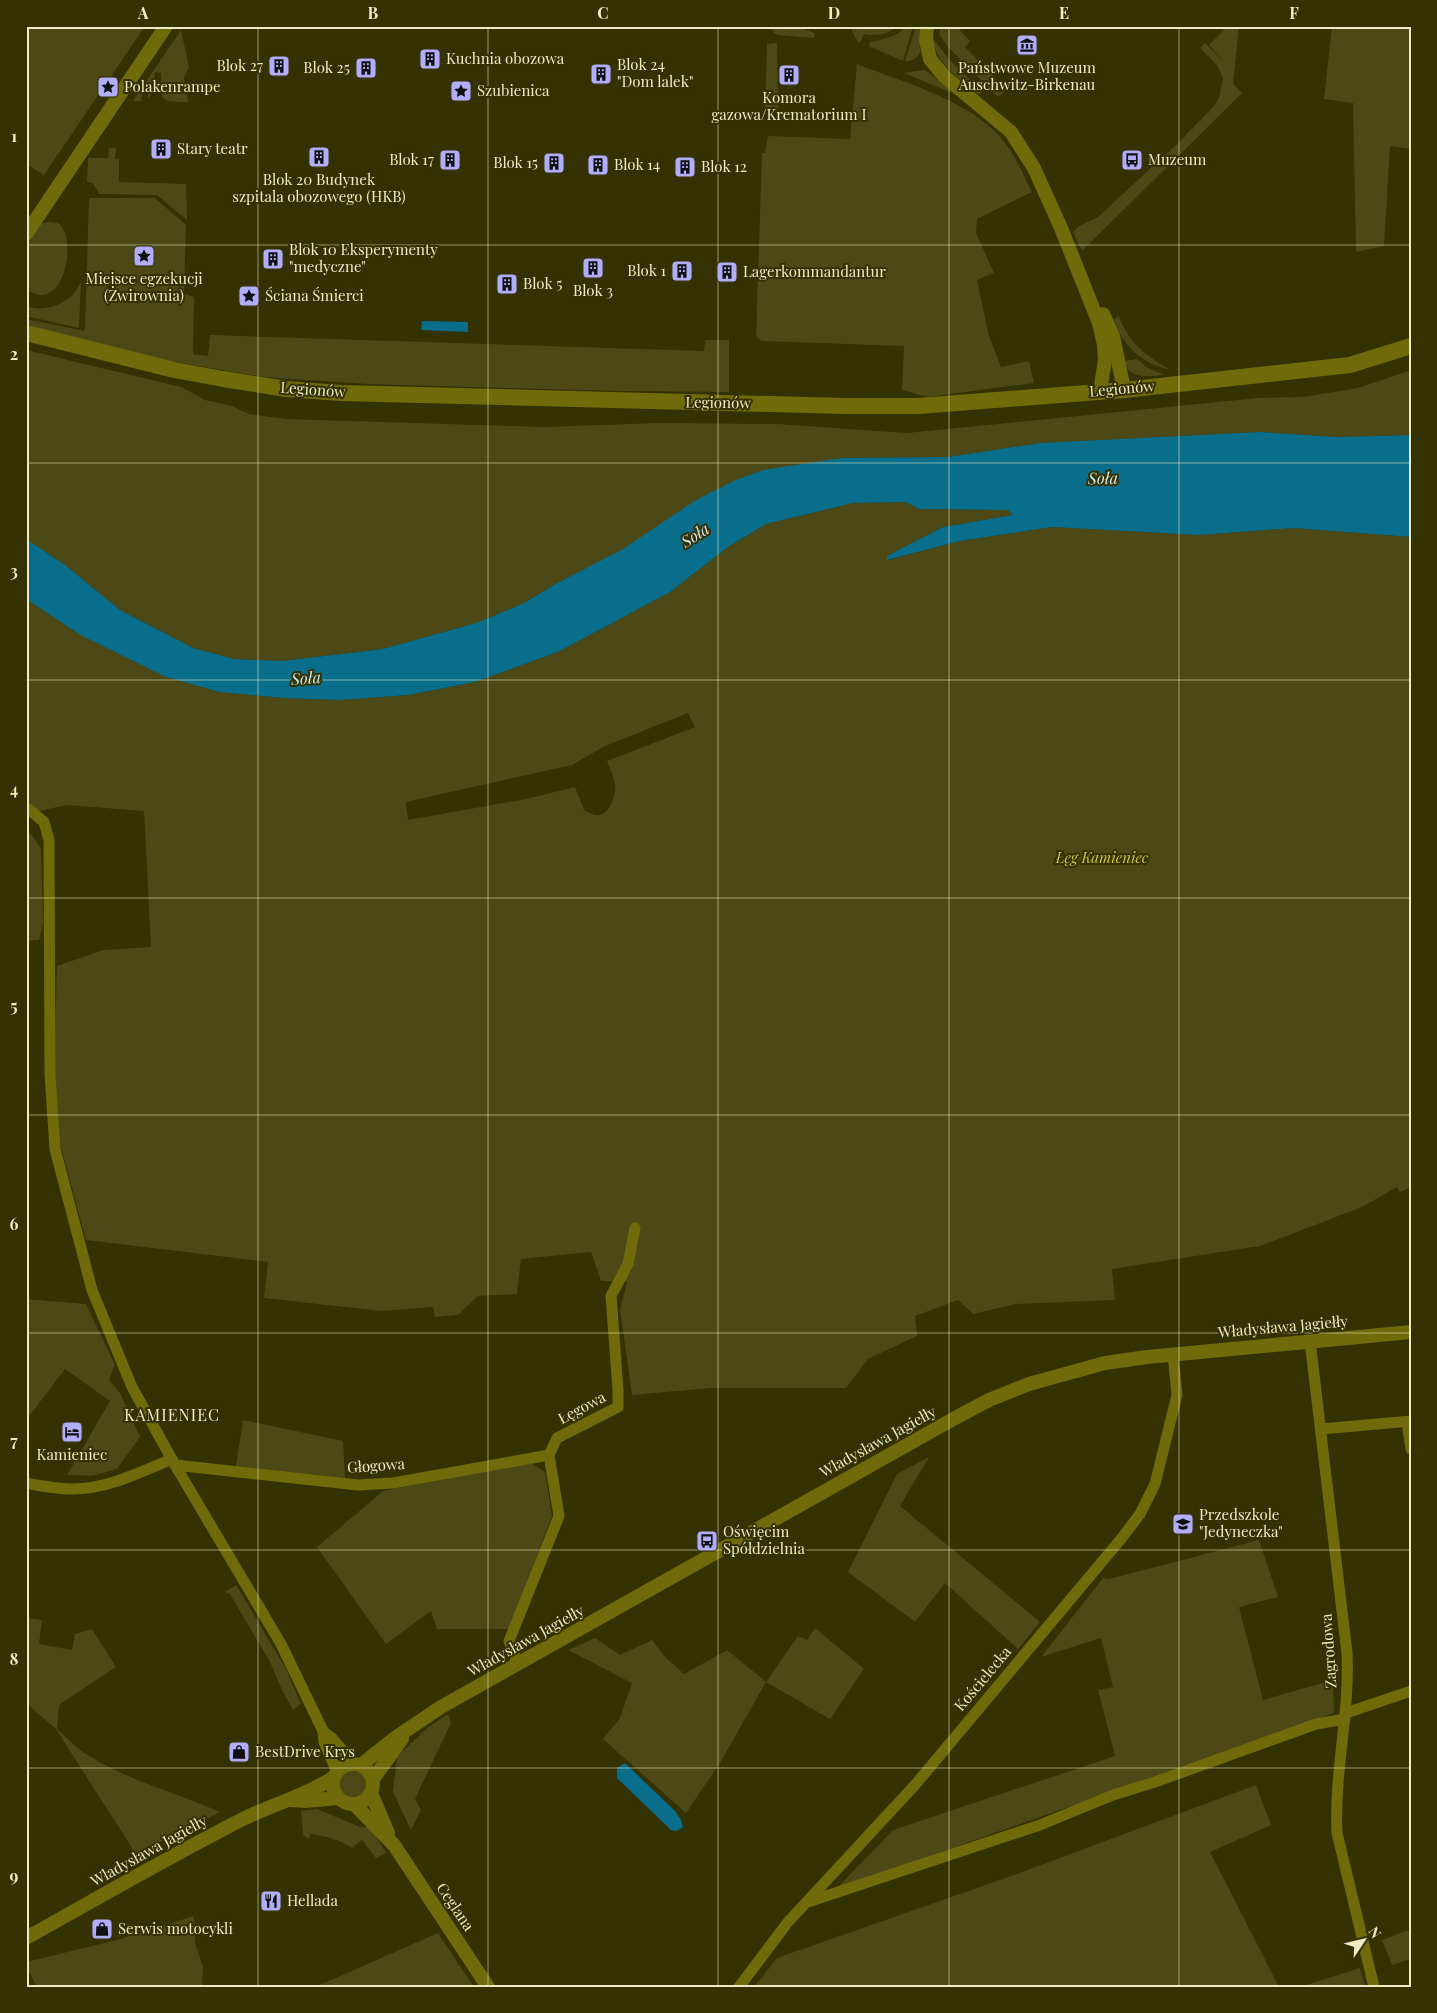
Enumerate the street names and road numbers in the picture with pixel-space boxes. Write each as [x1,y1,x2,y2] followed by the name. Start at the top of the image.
[1088,375,1156,401] street label: Legionów
[280,377,347,401] street label: Legionów
[685,391,751,413] street label: Legionów
[1216,1310,1349,1342] street label: Władysława Jagiełły
[554,1386,609,1428] street label: Łęgowa
[815,1401,940,1482] street label: Władysława Jagiełły
[346,1453,406,1477] street label: Głogowa
[463,1600,588,1681] street label: Władysława Jagiełły
[1315,1613,1341,1689] street label: Zagrodowa
[949,1641,1015,1715] street label: Kościelecka
[86,1810,211,1891] street label: Władysława Jagiełły
[432,1878,480,1935] street label: Ceglana

